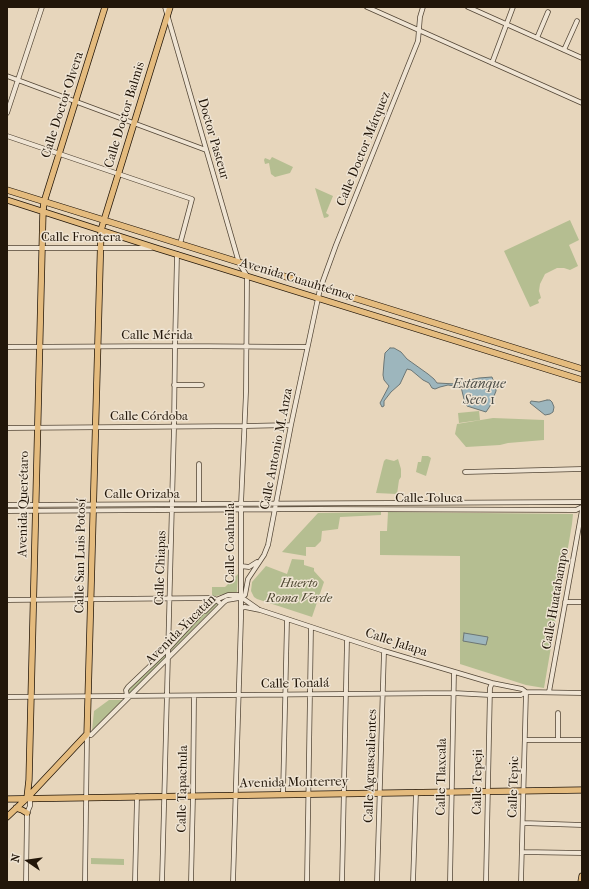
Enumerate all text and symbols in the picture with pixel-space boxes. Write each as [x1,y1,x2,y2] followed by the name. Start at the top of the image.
[38,50,88,160] street label: Calle Doctor Olvera
[101,60,149,170] street label: Calle Doctor Balmis
[334,89,394,209] street label: Calle Doctor Márquez
[194,96,232,182] street label: Doctor Pasteur
[41,230,121,246] street label: Calle Frontera
[238,255,356,305] street label: Avenida Cuauhtémoc
[121,328,193,344] street label: Calle Mérida
[452,377,506,410] water label: Estanque Seco 1
[258,387,296,511] street label: Calle Antonio M. Anza
[110,409,188,425] street label: Calle Córdoba
[15,451,33,557] street label: Avenida Querétaro
[104,487,180,503] street label: Calle Orizaba
[395,491,463,507] street label: Calle Toluca
[72,499,90,613] street label: Calle San Luis Potosí
[223,503,239,583] street label: Calle Coahuila
[152,530,170,606] street label: Calle Chiapas
[539,547,573,651] street label: Calle Huatabampo
[266,576,332,607] park label: Huerto Roma Verde
[143,592,219,668] street label: Avenida Yucatán
[363,626,429,660] street label: Calle Jalapa
[261,676,329,692] street label: Calle Tonalá
[361,709,381,823] street label: Calle Aguascalientes
[434,738,450,816] street label: Calle Tlaxcala
[174,745,192,833] street label: Calle Tapachula
[470,749,486,815] street label: Calle Tepeji
[505,756,523,818] street label: Calle Tepic
[239,774,349,792] street label: Avenida Monterrey
[8,841,48,881] north arrow
[9,853,23,864] text: N

